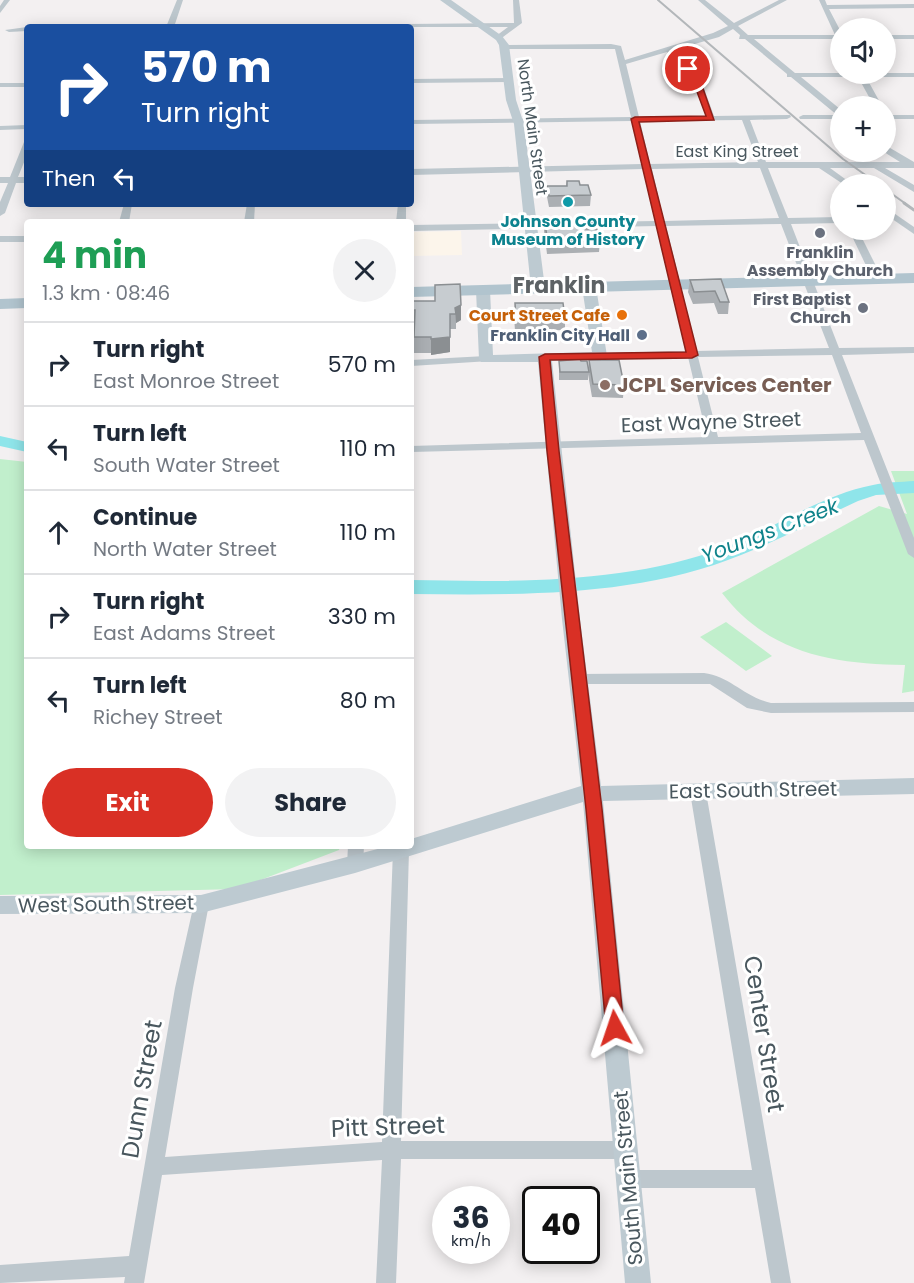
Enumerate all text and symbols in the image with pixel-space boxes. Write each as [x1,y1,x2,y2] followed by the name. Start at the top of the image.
[830,18,896,240] map controls
[830,18,896,84] button: sound
[141,38,272,97] text: 570 m
[662,43,713,94] pin
[42,48,120,126] icon: right
[671,52,704,85] icon: arrive
[512,57,553,197] street label: North Main Street
[141,94,270,131] text: Turn right
[830,96,896,162] button: +
[675,140,799,163] street label: East King Street
[108,162,141,195] icon: left
[42,163,96,194] text: Then
[830,174,896,240] button: −
[561,195,575,209] marker: Johnson County Museum of History
[491,210,646,251] place label: Johnson County Museum of History
[813,226,827,240] marker: Franklin Assembly Church
[42,230,147,281] text: 4 min
[333,239,396,302] button: close
[747,241,893,282] place label: Franklin Assembly Church
[513,270,605,301] district label: Franklin
[42,279,170,307] text: 1.3 km · 08:46
[753,288,851,329] place label: First Baptist Church
[856,301,870,315] marker: First Baptist Church
[469,304,610,327] place label: Court Street Cafe
[615,308,629,322] marker: Court Street Cafe
[490,324,630,347] place label: Franklin City Hall
[635,328,649,342] marker: Franklin City Hall
[93,334,204,365] text: Turn right
[42,348,75,381] icon: right
[328,349,396,380] text: 570 m
[93,367,279,395] text: East Monroe Street
[617,371,832,399] place label: JCPL Services Center
[598,378,612,392] marker: JCPL Services Center
[620,405,802,439] street label: East Wayne Street
[93,418,187,449] text: Turn left
[42,432,75,465] icon: left
[340,433,396,464] text: 110 m
[93,451,280,479] text: South Water Street
[697,491,844,570] water label: Youngs Creek
[93,502,197,533] text: Continue
[42,516,75,549] icon: ahead
[340,517,396,548] text: 110 m
[93,535,277,563] text: North Water Street
[93,586,204,617] text: Turn right
[42,600,75,633] icon: right
[328,601,396,632] text: 330 m
[93,619,275,647] text: East Adams Street
[93,670,187,701] text: Turn left
[42,684,75,717] icon: left
[340,685,396,716] text: 80 m
[93,703,223,731] text: Richey Street
[42,768,213,837] button: Exit
[225,768,396,837] button: Share
[669,775,837,805] street label: East South Street
[18,888,194,920] street label: West South Street
[736,953,793,1115] street label: Center Street
[583,996,647,1060] position arrow
[113,1017,170,1161] street label: Dunn Street
[606,1090,650,1266] street label: South Main Street
[330,1108,446,1145] street label: Pitt Street
[522,1186,600,1264] speed limit sign: 40
[452,1196,490,1239] text: 36
[451,1230,491,1251] text: km/h

